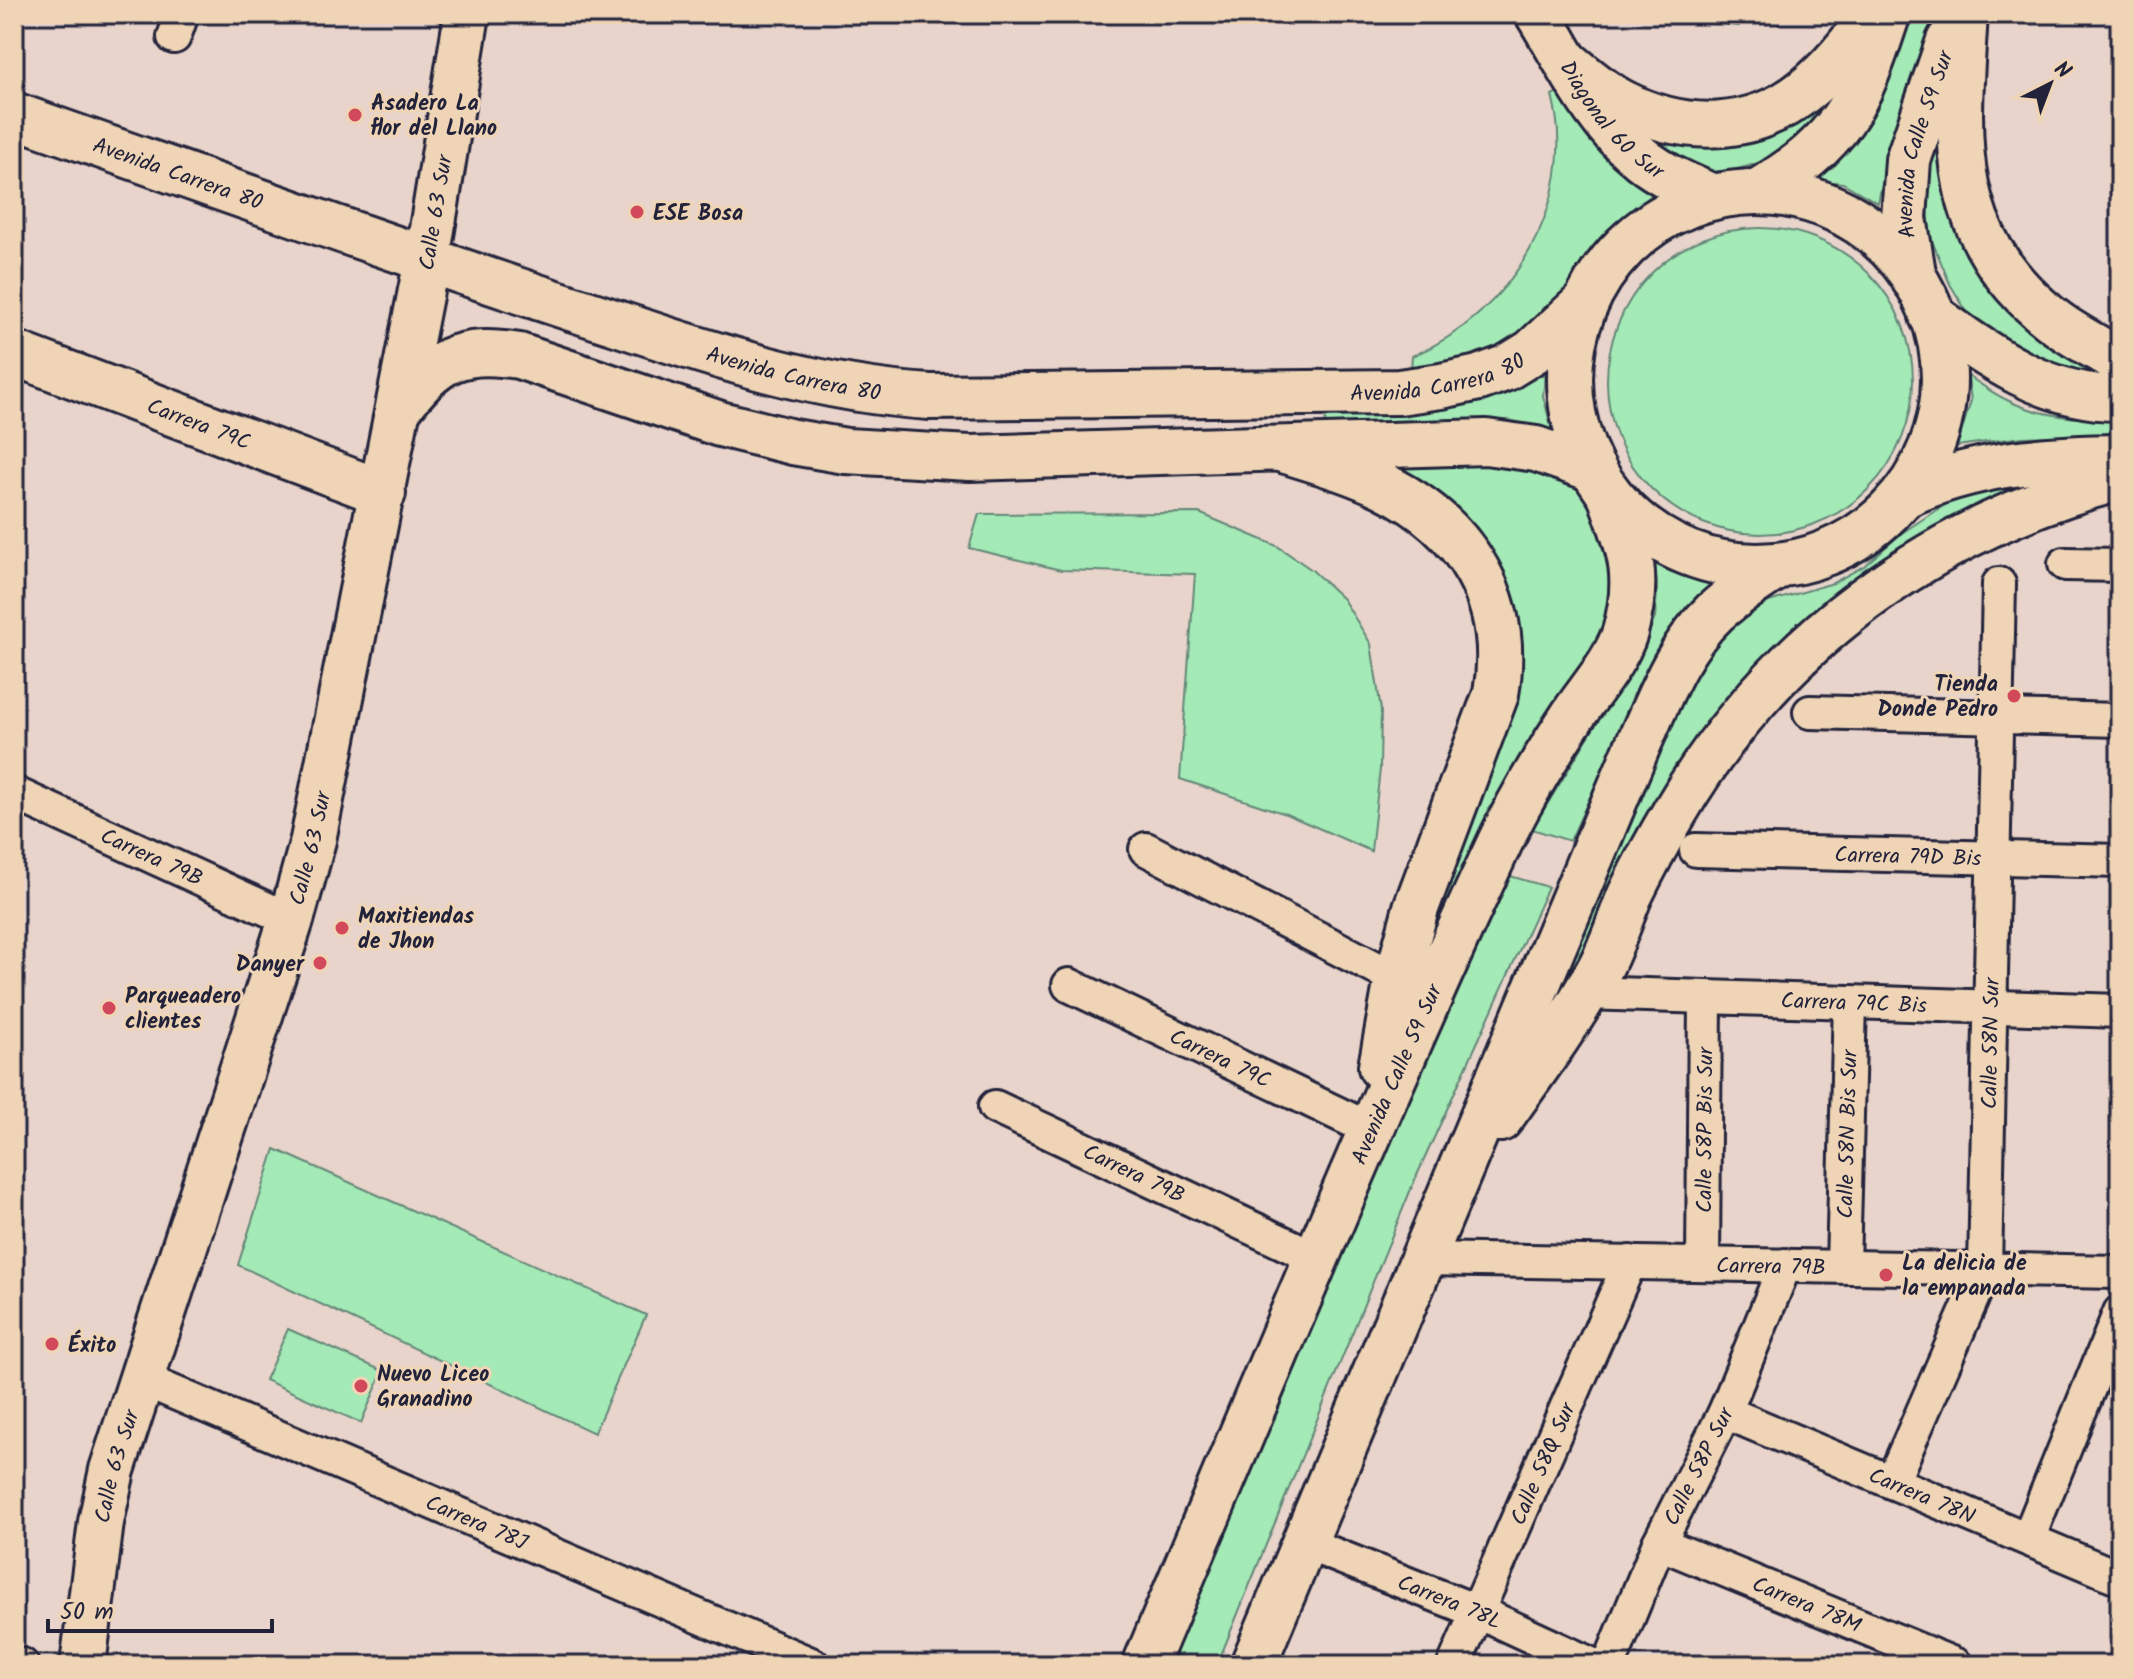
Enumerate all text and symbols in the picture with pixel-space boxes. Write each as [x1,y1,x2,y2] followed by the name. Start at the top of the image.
[2010,44,2090,124] north arrow
[1889,45,1965,241] street label: Avenida Calle 59 Sur
[2045,53,2079,89] text: N
[1549,55,1672,191] street label: Diagonal 60 Sur
[370,87,497,147] place label: Asadero La flor del Llano
[346,106,364,124] marker: Asadero La flor del Llano
[87,129,267,221] street label: Avenida Carrera 80
[410,151,464,274] street label: Calle 63 Sur
[653,197,743,232] place label: ESE Bosa
[628,203,646,221] marker: ESE Bosa
[701,338,883,412] street label: Avenida Carrera 80
[1350,345,1533,413] street label: Avenida Carrera 80
[141,390,255,461] street label: Carrera 79C
[1877,668,1998,728] place label: Tienda Donde Pedro
[2005,687,2023,705] marker: Tienda Donde Pedro
[281,787,342,910] street label: Calle 63 Sur
[94,820,208,897] street label: Carrera 79B
[1834,839,1982,877] street label: Carrera 79D Bis
[358,900,475,960] place label: Maxitiendas de Jhon
[333,919,351,937] marker: Maxitiendas de Jhon
[236,948,305,983] place label: Danyer
[311,954,329,972] marker: Danyer
[1973,976,2011,1110] street label: Calle 58N Sur
[1343,978,1454,1171] street label: Avenida Calle 59 Sur
[125,980,241,1040] place label: Parqueadero clientes
[1780,985,1928,1024] street label: Carrera 79C Bis
[100,999,118,1017] marker: Parqueadero clientes
[1163,1021,1276,1099] street label: Carrera 79C
[1688,1045,1725,1213] street label: Calle 58P Bis Sur
[1829,1048,1869,1219] street label: Calle 58N Bis Sur
[1076,1136,1190,1214] street label: Carrera 79B
[1902,1247,2027,1307] place label: La delicia de la empanada
[1716,1249,1826,1287] street label: Carrera 79B
[1877,1266,1895,1284] marker: La delicia de la empanada
[68,1329,116,1364] place label: Éxito
[43,1335,61,1353] marker: Éxito
[377,1358,489,1418] place label: Nuevo Liceo Granadino
[352,1377,370,1395] marker: Nuevo Liceo Granadino
[1502,1396,1587,1531] street label: Calle 58Q Sur
[1655,1401,1746,1532] street label: Calle 58P Sur
[86,1404,151,1526] street label: Calle 63 Sur
[1863,1459,1980,1535] street label: Carrera 78N
[419,1487,533,1562] street label: Carrera 78J
[1392,1566,1507,1640] street label: Carrera 78L
[1746,1568,1867,1644] street label: Carrera 78M
[48,1583,272,1633] scale bar
[60,1593,114,1632] text: 50 m

